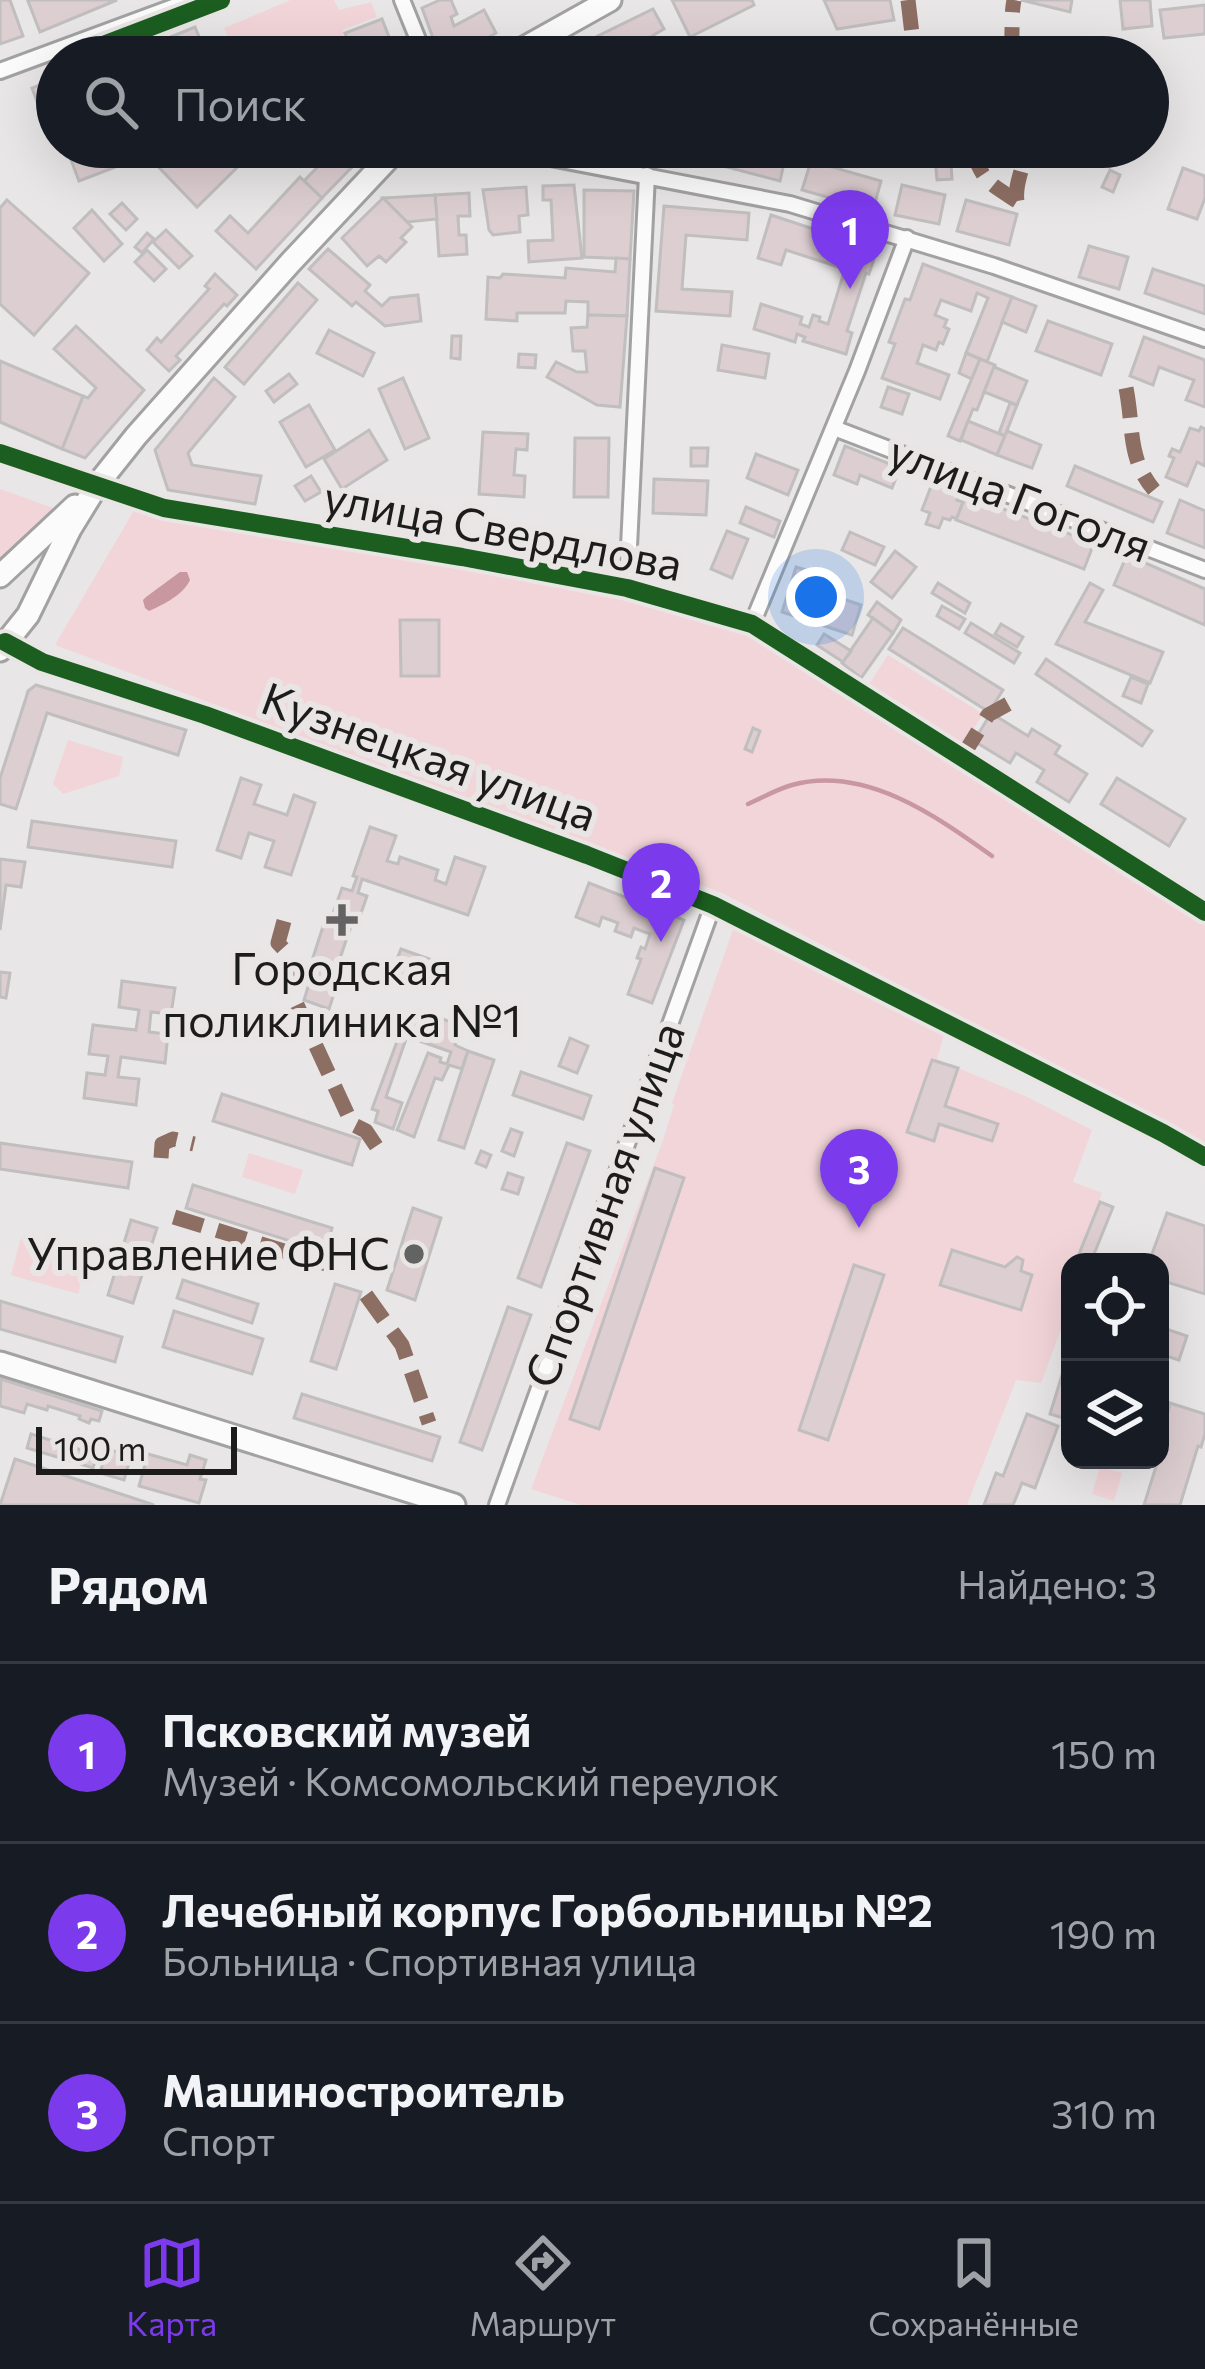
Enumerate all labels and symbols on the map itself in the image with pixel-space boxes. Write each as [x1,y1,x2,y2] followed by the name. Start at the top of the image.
[811,190,889,289] pin: 1
[882,422,1160,572] street label: улица Гоголя
[320,467,687,590] street label: улица Свердлова
[786,567,846,627] your location
[255,669,605,841] street label: Кузнецкая улица
[622,843,700,942] pin: 2
[326,904,358,936] marker: Городская поликлиника №1
[162,939,522,1046] place label: Городская поликлиника №1
[511,1014,694,1394] street label: Спортивная улица
[820,1129,898,1228] pin: 3
[27,1224,390,1279] place label: Управление ФНС
[401,1241,427,1267] marker: Управление ФНС
[36,1421,237,1474] scale bar

